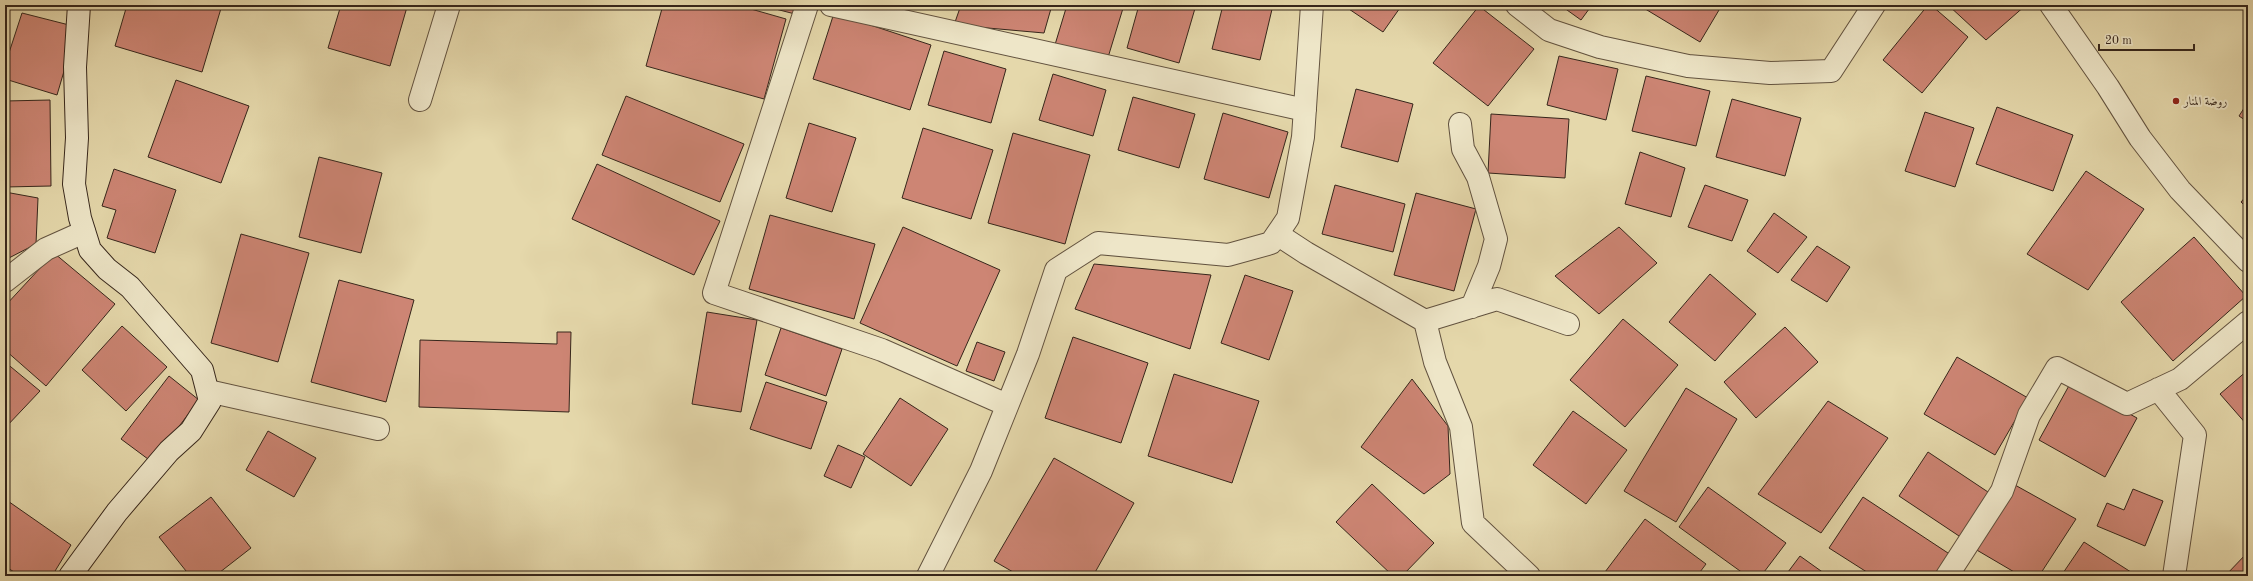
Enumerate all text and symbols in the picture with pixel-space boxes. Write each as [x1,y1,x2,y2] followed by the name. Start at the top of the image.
[2099,26,2194,52] scale bar
[2105,35,2132,47] text: 20 m
[2171,96,2181,106] marker: روضة المنار
[2183,96,2227,109] place label: روضة المنار

